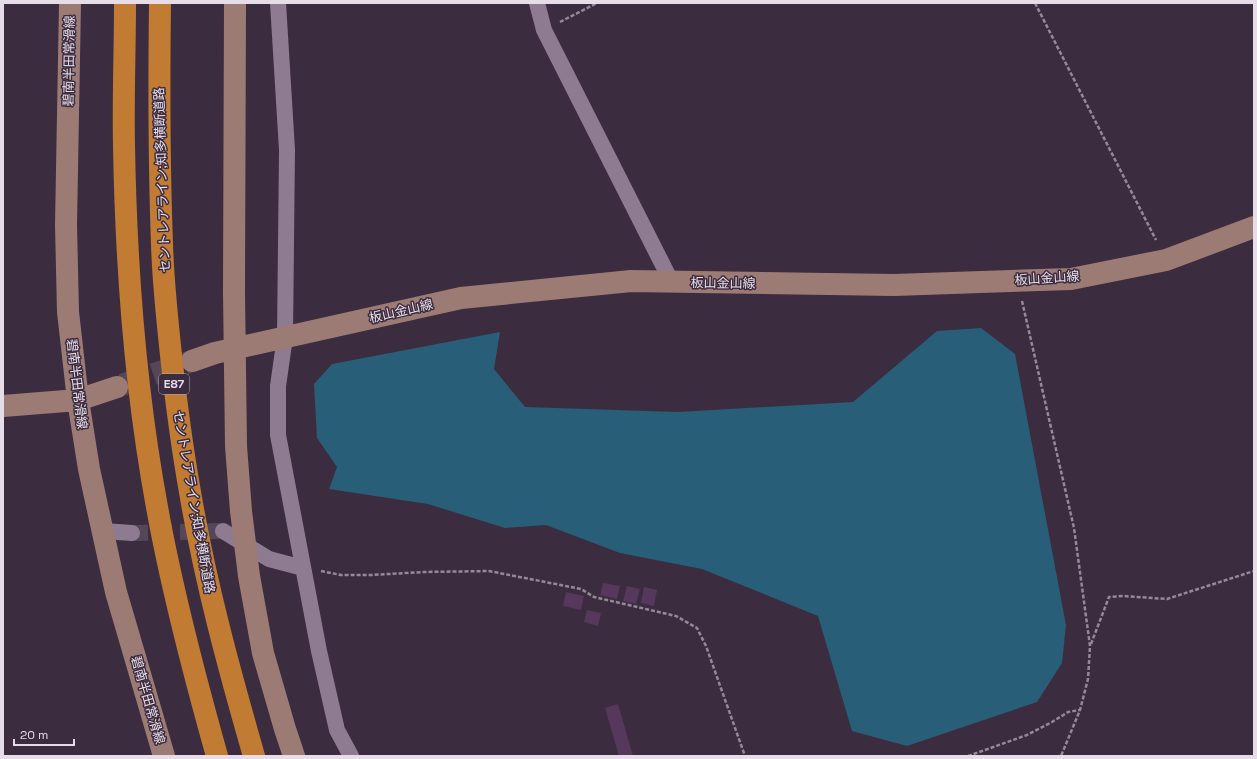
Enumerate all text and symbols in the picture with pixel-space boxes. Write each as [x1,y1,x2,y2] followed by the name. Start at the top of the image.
[60,15,78,107] street label: 碧南半田常滑線
[150,87,174,273] street label: セントレアライン;知多横断道路
[1014,267,1080,289] street label: 板山金山線
[690,274,756,292] street label: 板山金山線
[367,295,435,327] street label: 板山金山線
[63,338,91,430] street label: 碧南半田常滑線
[159,374,189,394] road number: E87
[170,409,218,595] street label: セントレアライン;知多横断道路
[127,654,169,746] street label: 碧南半田常滑線
[14,721,74,747] scale bar
[20,727,48,743] text: 20 m

